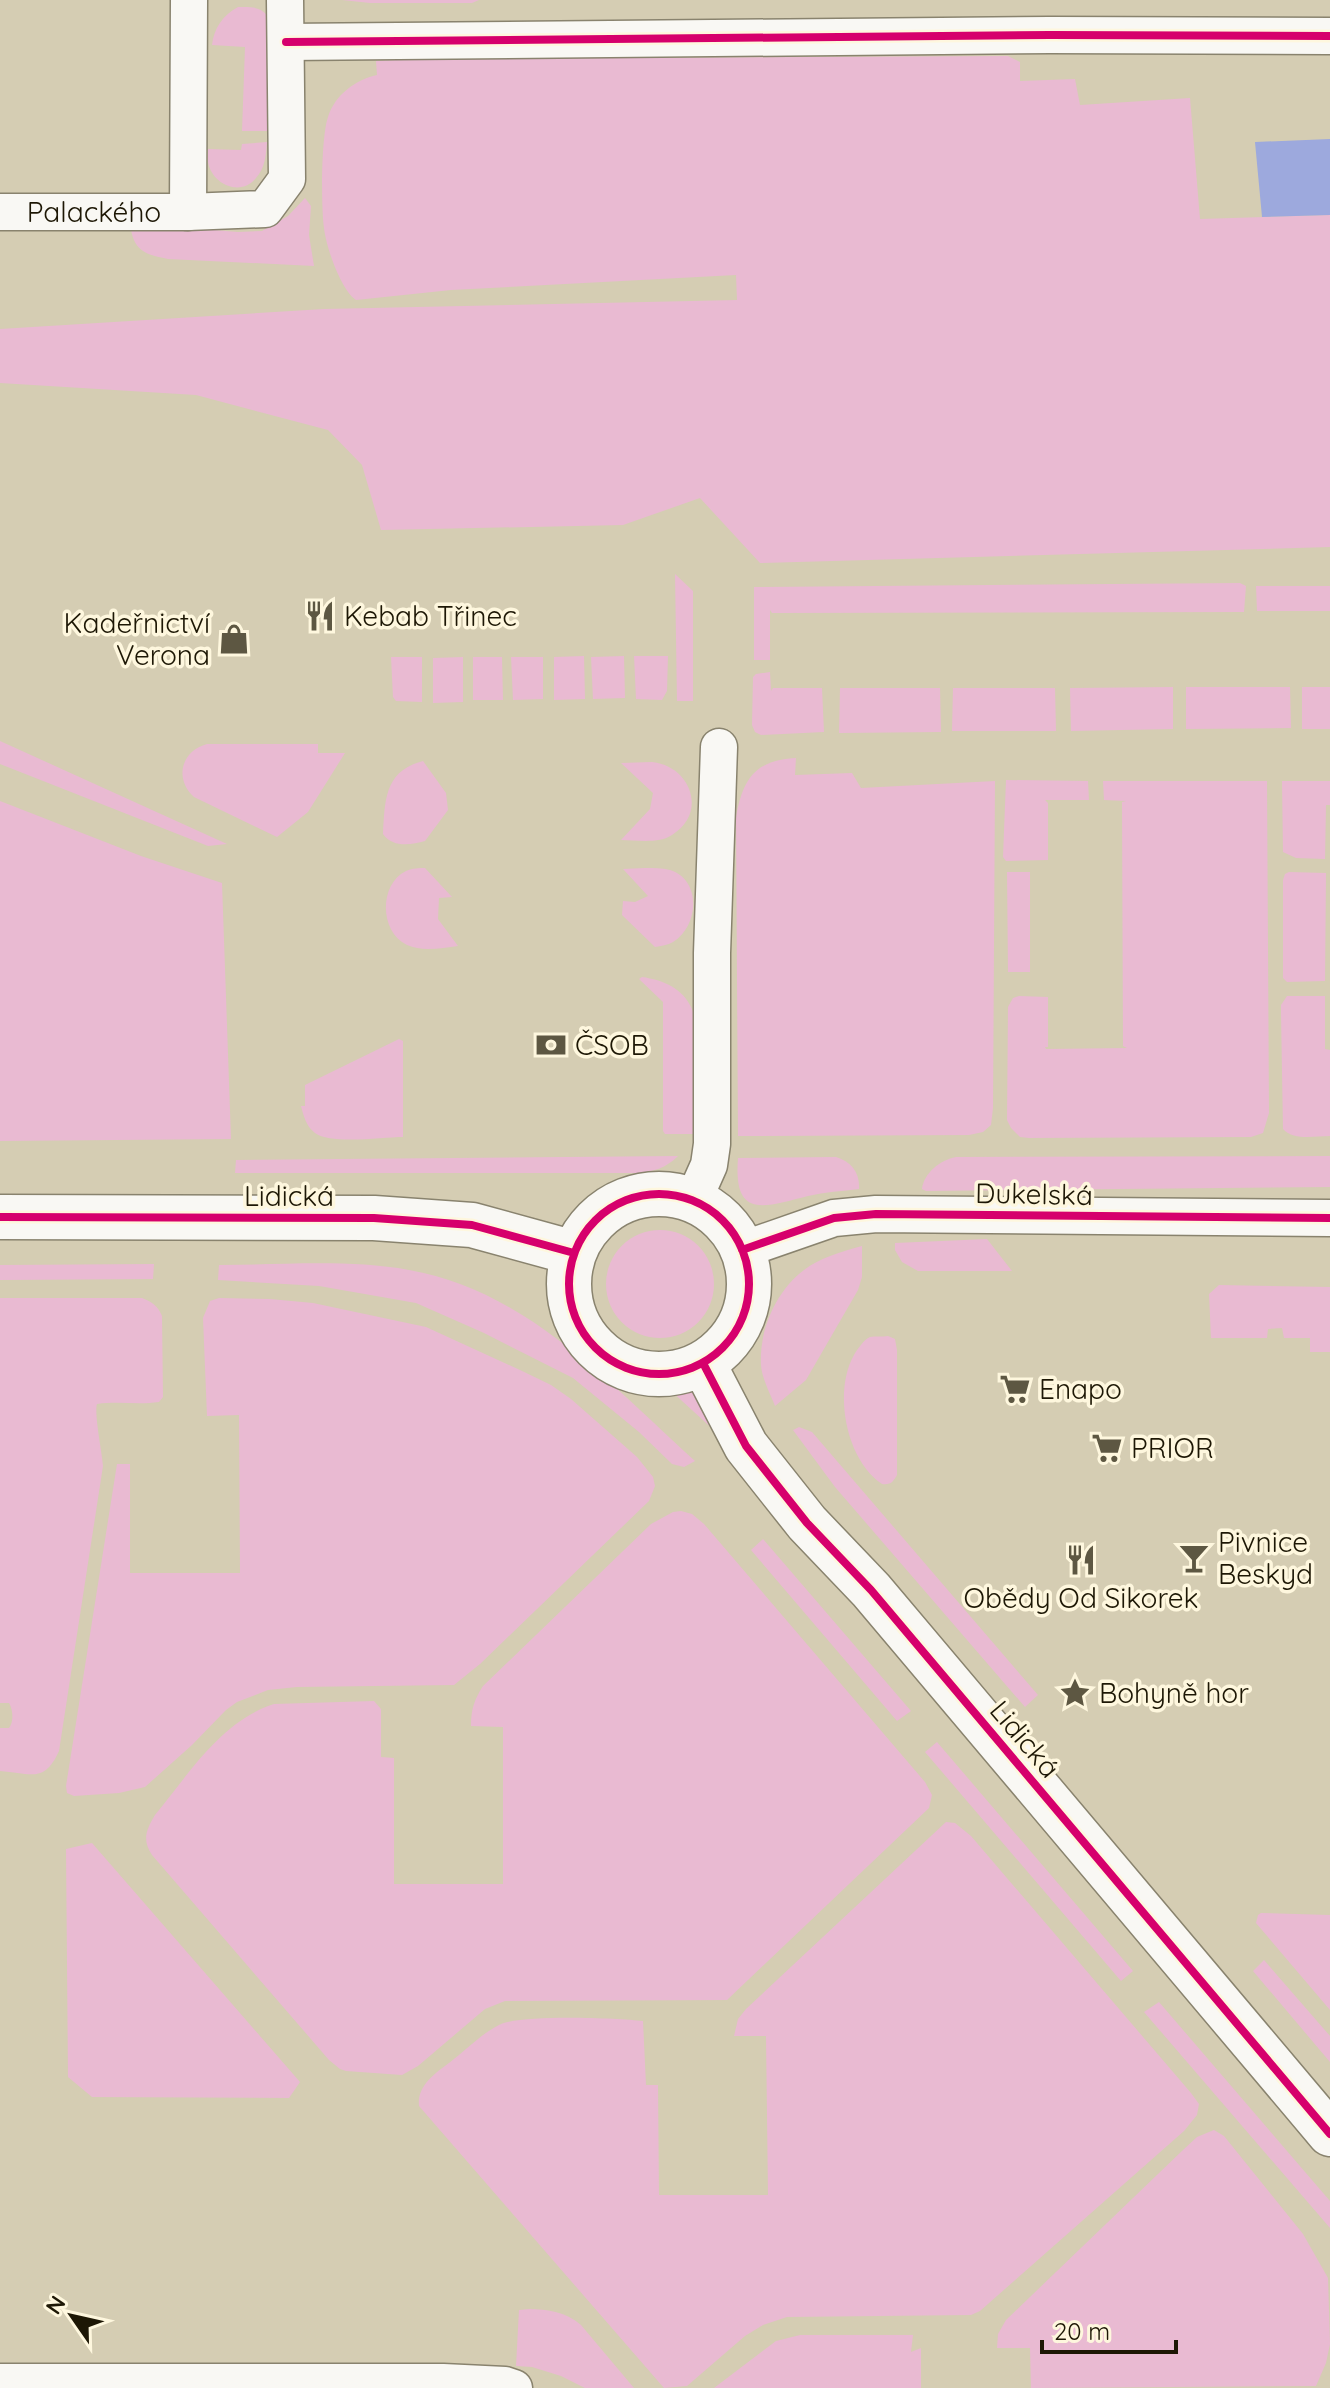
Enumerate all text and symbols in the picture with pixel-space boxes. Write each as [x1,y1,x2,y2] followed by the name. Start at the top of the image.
[27,194,161,229] street label: Palackého
[344,598,517,633] place label: Kebab Třinec
[303,599,337,633] restaurant icon: Kebab Třinec
[64,605,210,672] place label: Kadeřnictví Verona
[217,622,251,656] shop icon: Kadeřnictví Verona
[575,1027,649,1062] place label: ČSOB
[534,1028,568,1062] bank icon: ČSOB
[975,1175,1093,1212] street label: Dukelská
[244,1178,334,1213] street label: Lidická
[1039,1371,1122,1406] place label: Enapo
[998,1372,1032,1406] supermarket icon: Enapo
[1131,1430,1214,1465] place label: PRIOR
[1090,1431,1124,1465] supermarket icon: PRIOR
[1218,1524,1313,1591] place label: Pivnice Beskyd
[1177,1541,1211,1575] bar icon: Pivnice Beskyd
[1064,1543,1098,1577] restaurant icon: Obědy Od Sikorek
[963,1580,1199,1615] place label: Obědy Od Sikorek
[1099,1675,1249,1710] place label: Bohyně hor
[1058,1676,1092,1710] place icon: Bohyně hor
[983,1693,1068,1784] street label: Lidická
[32,2276,112,2356] north arrow
[39,2290,72,2319] text: N
[1042,2304,1176,2354] scale bar
[1054,2316,1110,2346] text: 20 m

